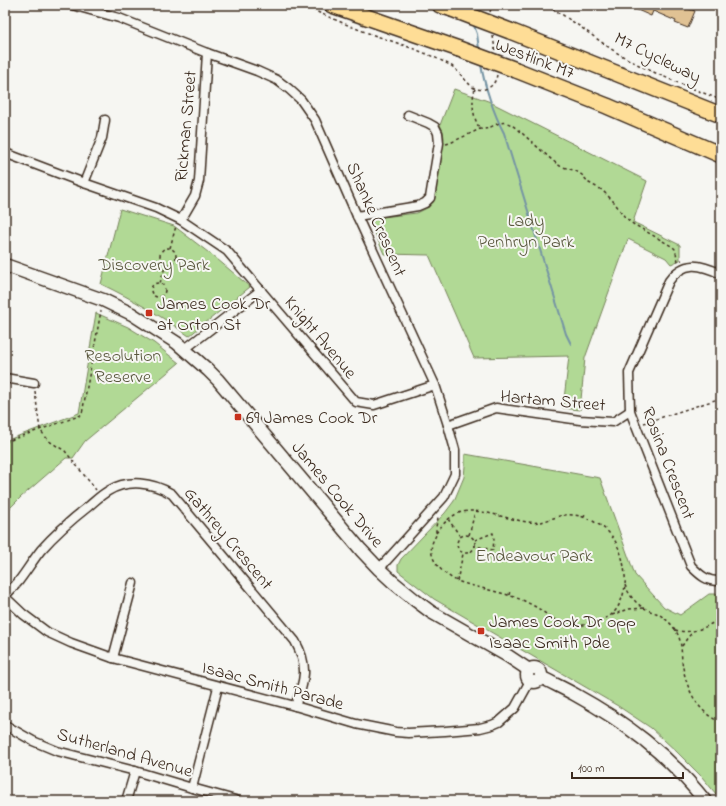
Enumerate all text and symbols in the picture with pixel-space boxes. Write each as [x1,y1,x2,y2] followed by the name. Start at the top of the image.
[609,27,705,91] street label: M7 Cycleway
[491,33,578,87] street label: Westlink M7
[169,70,205,183] street label: Rickman Street
[338,158,412,281] street label: Shanke Crescent
[478,209,574,256] park label: Lady Penhryn Park
[97,253,210,279] park label: Discovery Park
[276,291,363,387] street label: Knight Avenue
[157,292,271,339] place label: James Cook Dr at Orton St
[144,308,154,318] marker: James Cook Dr at Orton St
[85,344,162,391] park label: Resolution Reserve
[499,384,606,420] street label: Hartam Street
[634,404,700,524] street label: Rosina Crescent
[246,406,378,432] place label: 69 James Cook Dr
[233,412,243,422] marker: 69 James Cook Dr
[284,436,390,555] street label: James Cook Drive
[177,482,278,596] street label: Gathrey Crescent
[476,544,593,570] park label: Endeavour Park
[489,610,636,657] place label: James Cook Dr opp Isaac Smith Pde
[476,626,486,636] marker: James Cook Dr opp Isaac Smith Pde
[199,656,347,719] street label: Isaac Smith Parade
[54,722,196,786] street label: Sutherland Avenue
[572,754,683,780] scale bar
[578,760,605,778] text: 100 m

